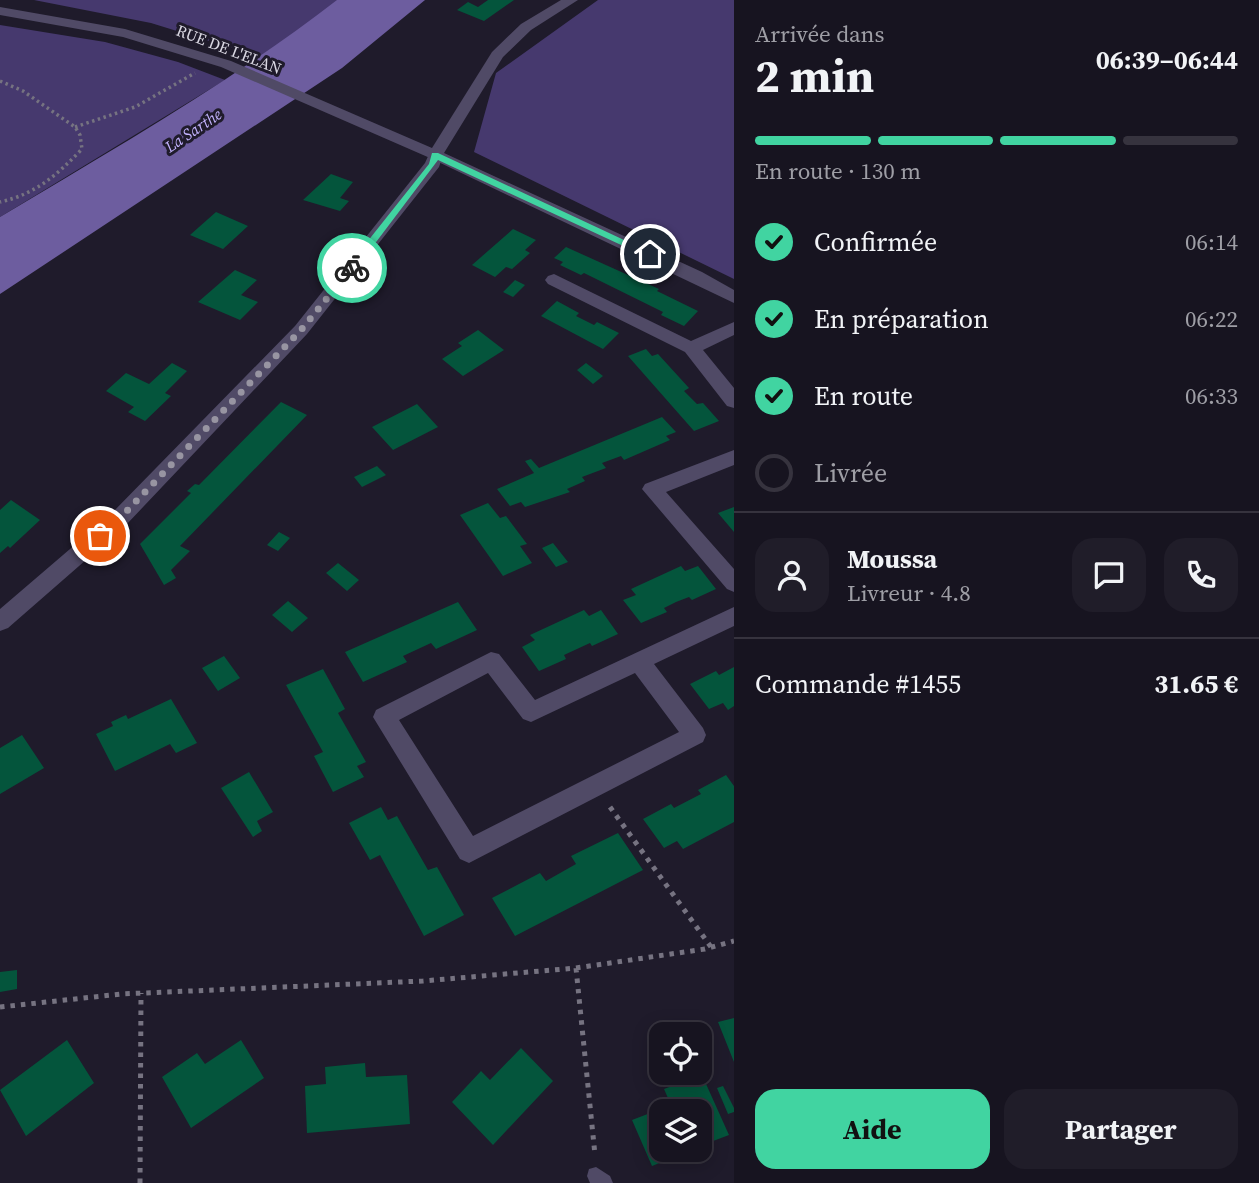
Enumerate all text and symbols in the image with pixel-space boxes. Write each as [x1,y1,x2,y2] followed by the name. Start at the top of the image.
[755,18,885,50] text: Arrivée dans
[173,19,285,79] street label: RUE DE L'ELAN
[1096,42,1238,78] text: 06:39–06:44
[755,44,874,107] text: 2 min
[159,103,226,158] water label: La Sarthe
[755,155,921,187] text: En route · 130 m
[755,223,793,261] icon: check
[620,224,680,284] pin
[814,224,937,260] text: Confirmée
[1185,226,1238,258] text: 06:14
[317,233,387,303] courier
[631,235,669,273] icon: home
[333,249,371,287] icon: bike
[755,300,793,338] icon: check
[814,301,989,337] text: En préparation
[1185,303,1238,335] text: 06:22
[755,377,793,415] icon: check
[814,378,913,414] text: En route
[1185,380,1238,412] text: 06:33
[814,455,887,491] text: Livrée
[70,506,130,566] pin
[81,517,119,555] icon: bag
[755,538,829,612] button: person
[1072,538,1146,612] button: chat
[1164,538,1238,612] button: phone
[847,541,937,577] text: Moussa
[847,577,971,609] text: Livreur · 4.8
[755,666,961,702] text: Commande #1455
[1154,666,1238,702] text: 31.65 €
[649,1022,712,1162] map controls
[649,1022,712,1085] button: locate
[755,1089,990,1169] button: Aide
[1004,1089,1238,1169] button: Partager
[649,1099,712,1162] button: layers

